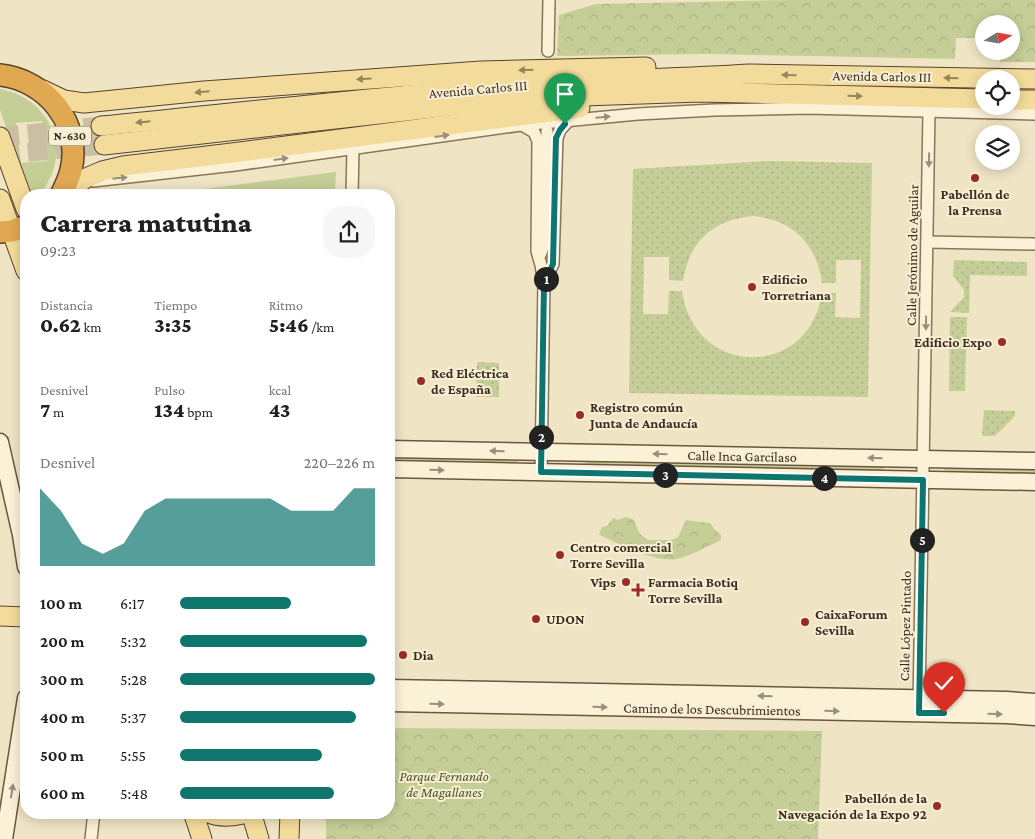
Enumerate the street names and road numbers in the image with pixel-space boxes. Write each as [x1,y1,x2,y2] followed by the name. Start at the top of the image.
[832,67,932,85] street label: Avenida Carlos III
[428,77,528,101] street label: Avenida Carlos III
[49,126,91,146] road number: N-630
[903,184,921,326] street label: Calle Jerónimo de Aguilar
[687,447,797,465] street label: Calle Inca Garcilaso
[896,571,914,681] street label: Calle López Pintado
[623,699,801,719] street label: Camino de los Descubrimientos

